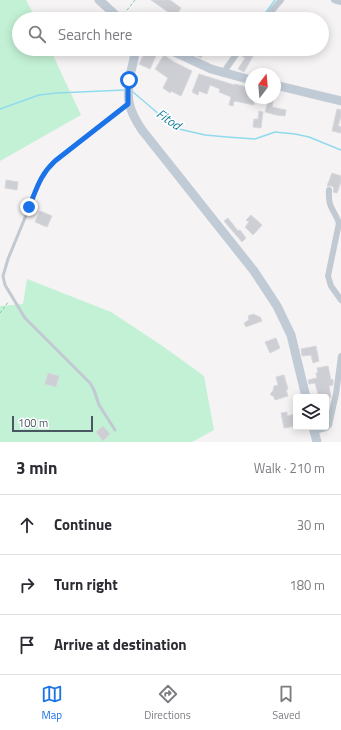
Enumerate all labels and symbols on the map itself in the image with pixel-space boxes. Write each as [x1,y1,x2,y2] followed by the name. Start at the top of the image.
[245,68,281,104] north arrow
[120,71,138,89] route start
[153,103,187,136] water label: Fitod
[20,198,38,216] route end
[12,414,93,433] scale bar

